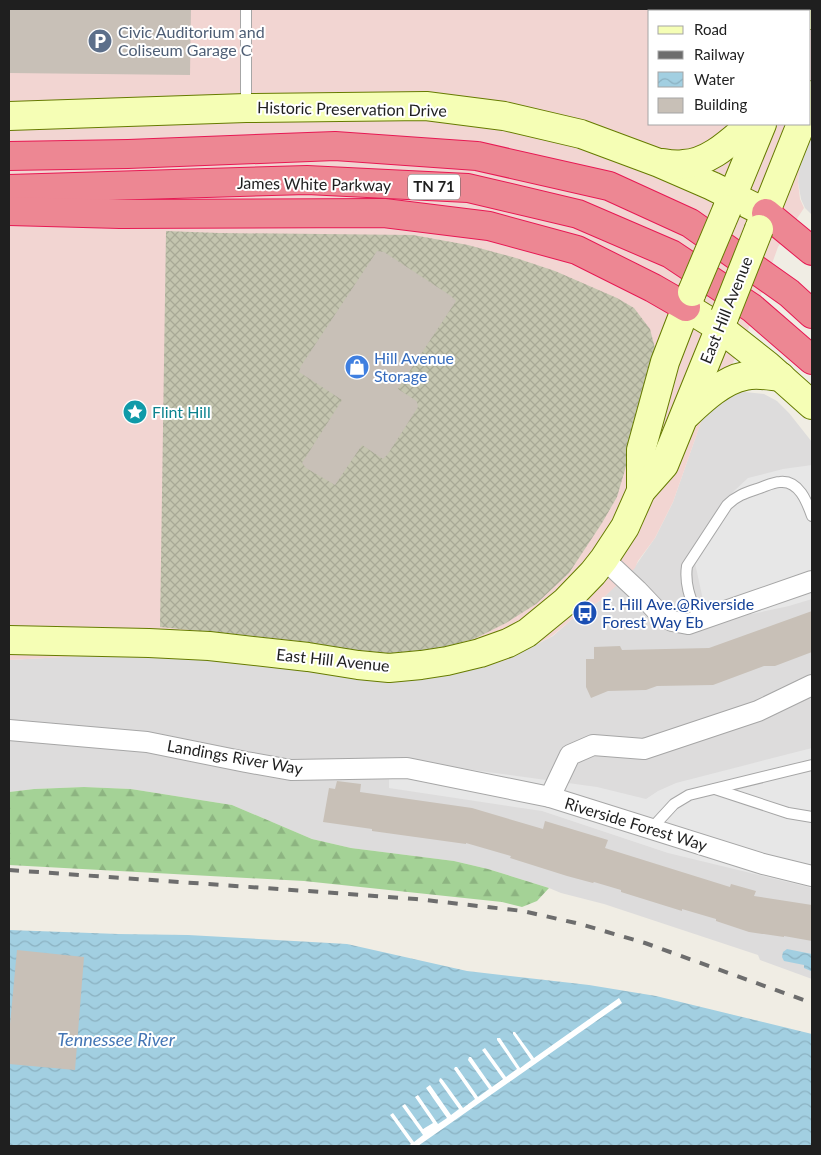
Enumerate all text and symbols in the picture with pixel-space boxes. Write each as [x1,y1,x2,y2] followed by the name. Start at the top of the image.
[648,10,811,125] legend
[694,20,727,38] text: Road
[118,22,265,59] place label: Civic Auditorium and Coliseum Garage C
[87,28,113,54] parking icon: Civic Auditorium and Coliseum Garage C
[694,45,745,63] text: Railway
[694,70,735,88] text: Water
[694,95,747,113] text: Building
[257,97,447,120] street label: Historic Preservation Drive
[237,173,392,194] street label: James White Parkway
[408,174,460,200] road number: TN 71
[695,253,756,366] street label: East Hill Avenue
[374,348,454,385] place label: Hill Avenue Storage
[344,354,370,380] shop icon: Hill Avenue Storage
[122,399,148,425] place icon: Flint Hill
[152,402,211,421] place label: Flint Hill
[602,594,754,631] place label: E. Hill Ave.@Riverside Forest Way Eb
[572,600,598,626] bus stop icon: E. Hill Ave.@Riverside Forest Way Eb
[275,644,391,675] street label: East Hill Avenue
[166,735,305,778] street label: Landings River Way
[563,793,710,854] street label: Riverside Forest Way
[57,1028,176,1050] water label: Tennessee River

